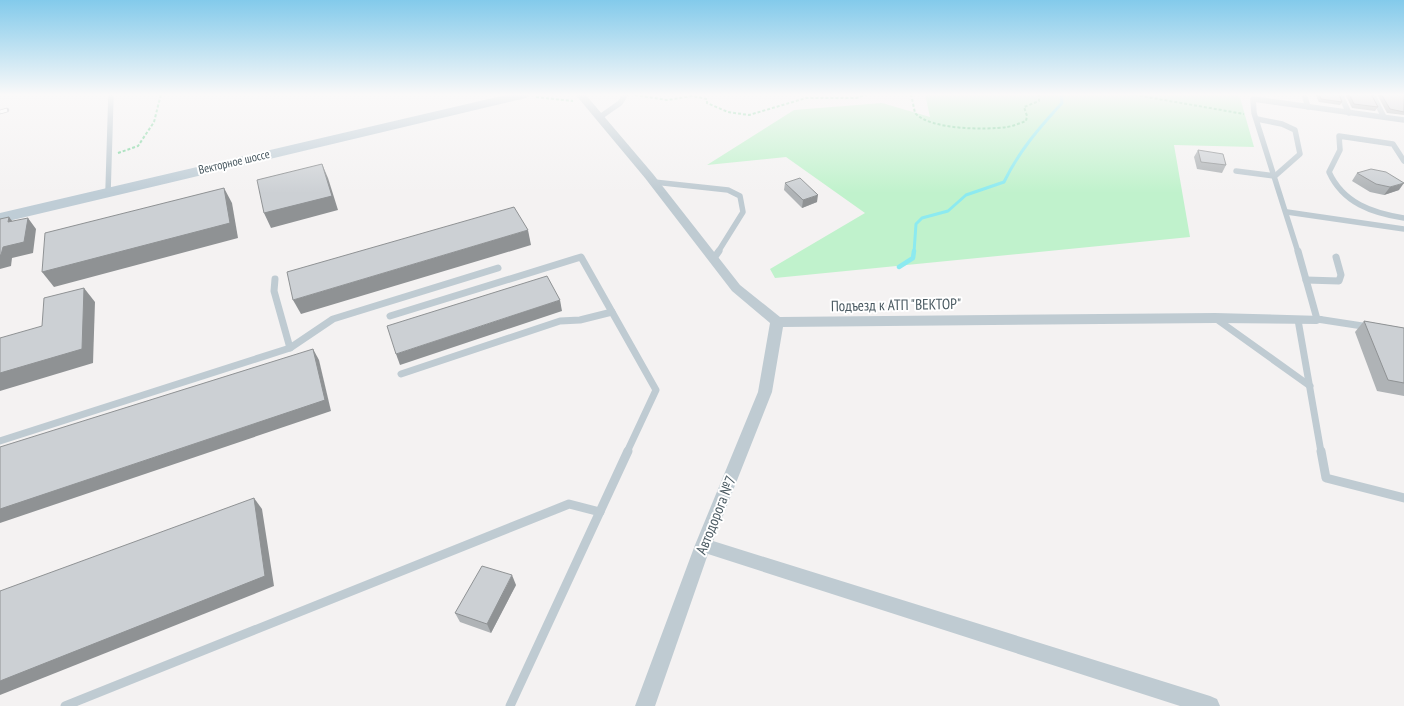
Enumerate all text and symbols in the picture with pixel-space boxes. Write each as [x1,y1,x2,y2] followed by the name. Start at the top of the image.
[197,146,271,177] street label: Векторное шоссе
[831,294,961,315] street label: Подъезд к АТП "ВЕКТОР"
[691,473,740,557] street label: Автодорога №7

